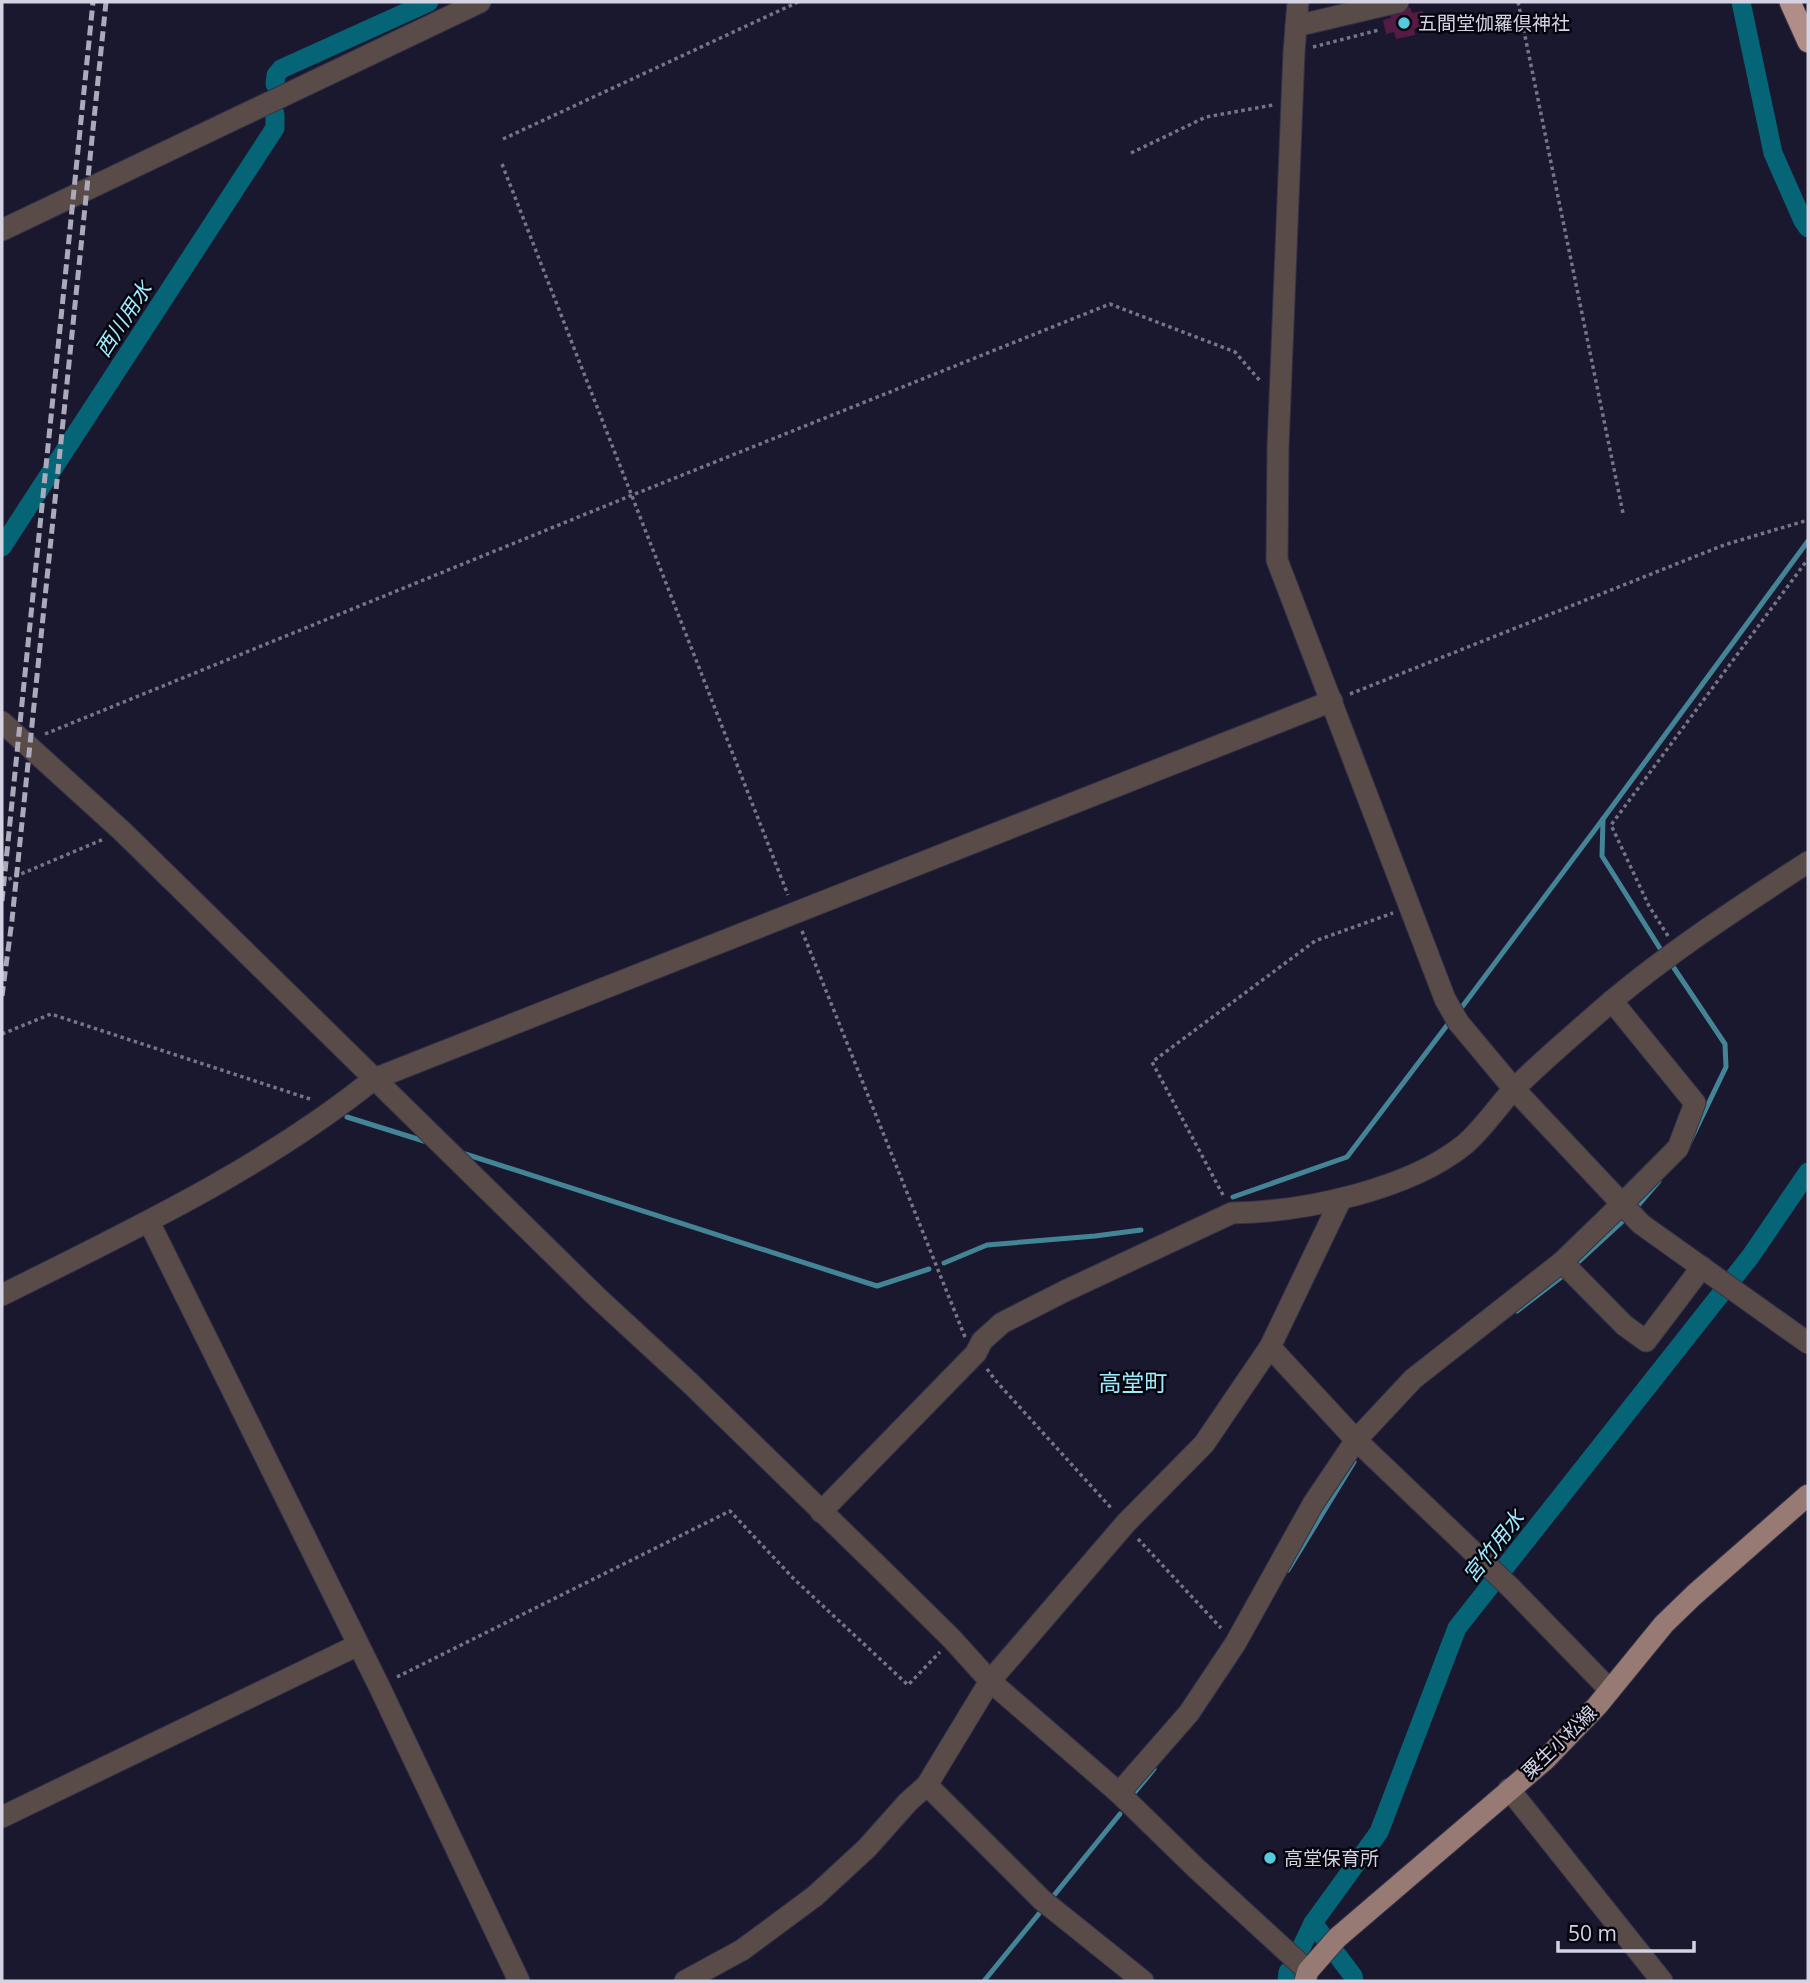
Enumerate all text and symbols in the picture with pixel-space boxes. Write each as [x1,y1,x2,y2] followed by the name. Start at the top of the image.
[1418,10,1570,36] place label: 五間堂伽羅倶神社
[1396,15,1412,31] marker: 五間堂伽羅倶神社
[88,274,159,362] water label: 西川用水
[1099,1366,1168,1398] district label: 高堂町
[1456,1503,1531,1588] water label: 宮竹用水
[1516,1700,1602,1784] street label: 粟生小松線
[1284,1845,1379,1871] place label: 高堂保育所
[1262,1850,1278,1866] marker: 高堂保育所
[1558,1910,1694,1954] scale bar
[1568,1919,1617,1947] text: 50 m

